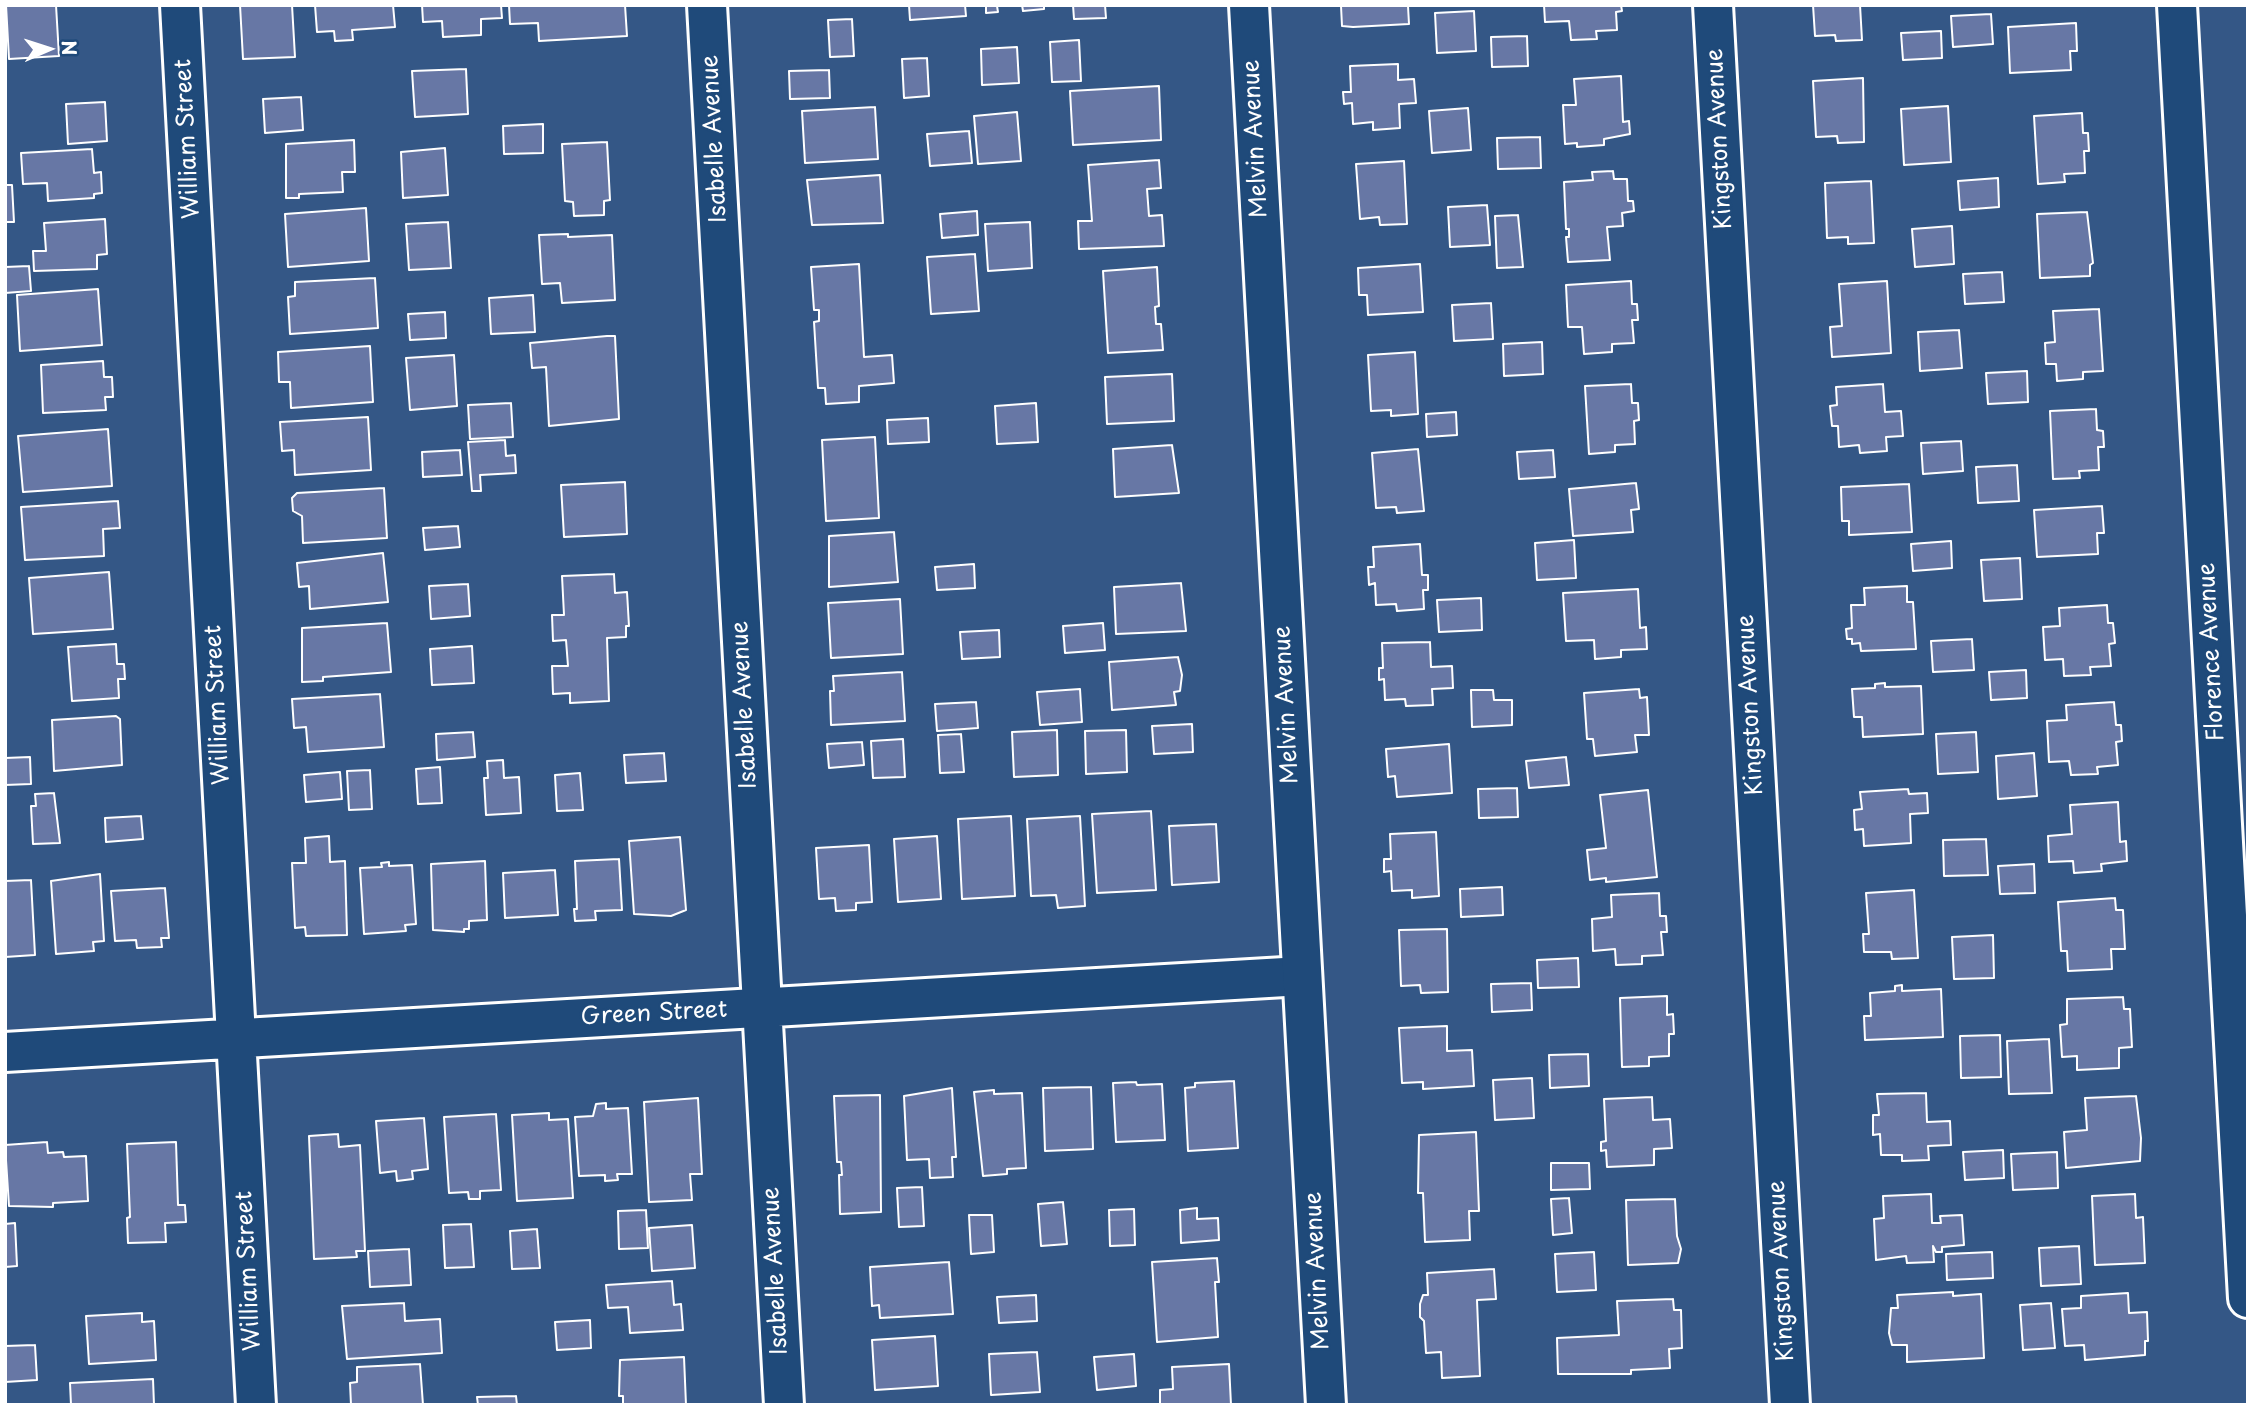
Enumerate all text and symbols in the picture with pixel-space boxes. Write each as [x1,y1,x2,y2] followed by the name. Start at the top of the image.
[14,14,84,84] north arrow
[56,40,84,56] text: N
[1701,48,1739,230] street label: Kingston Avenue
[697,54,733,224] street label: Isabelle Avenue
[170,58,206,220] street label: William Street
[1238,59,1274,219] street label: Melvin Avenue
[2194,562,2230,742] street label: Florence Avenue
[1732,614,1770,796] street label: Kingston Avenue
[727,620,763,790] street label: Isabelle Avenue
[200,624,236,786] street label: William Street
[1269,625,1305,785] street label: Melvin Avenue
[580,996,728,1032] street label: Green Street
[1763,1180,1801,1362] street label: Kingston Avenue
[758,1186,794,1356] street label: Isabelle Avenue
[231,1190,267,1352] street label: William Street
[1300,1191,1336,1351] street label: Melvin Avenue

